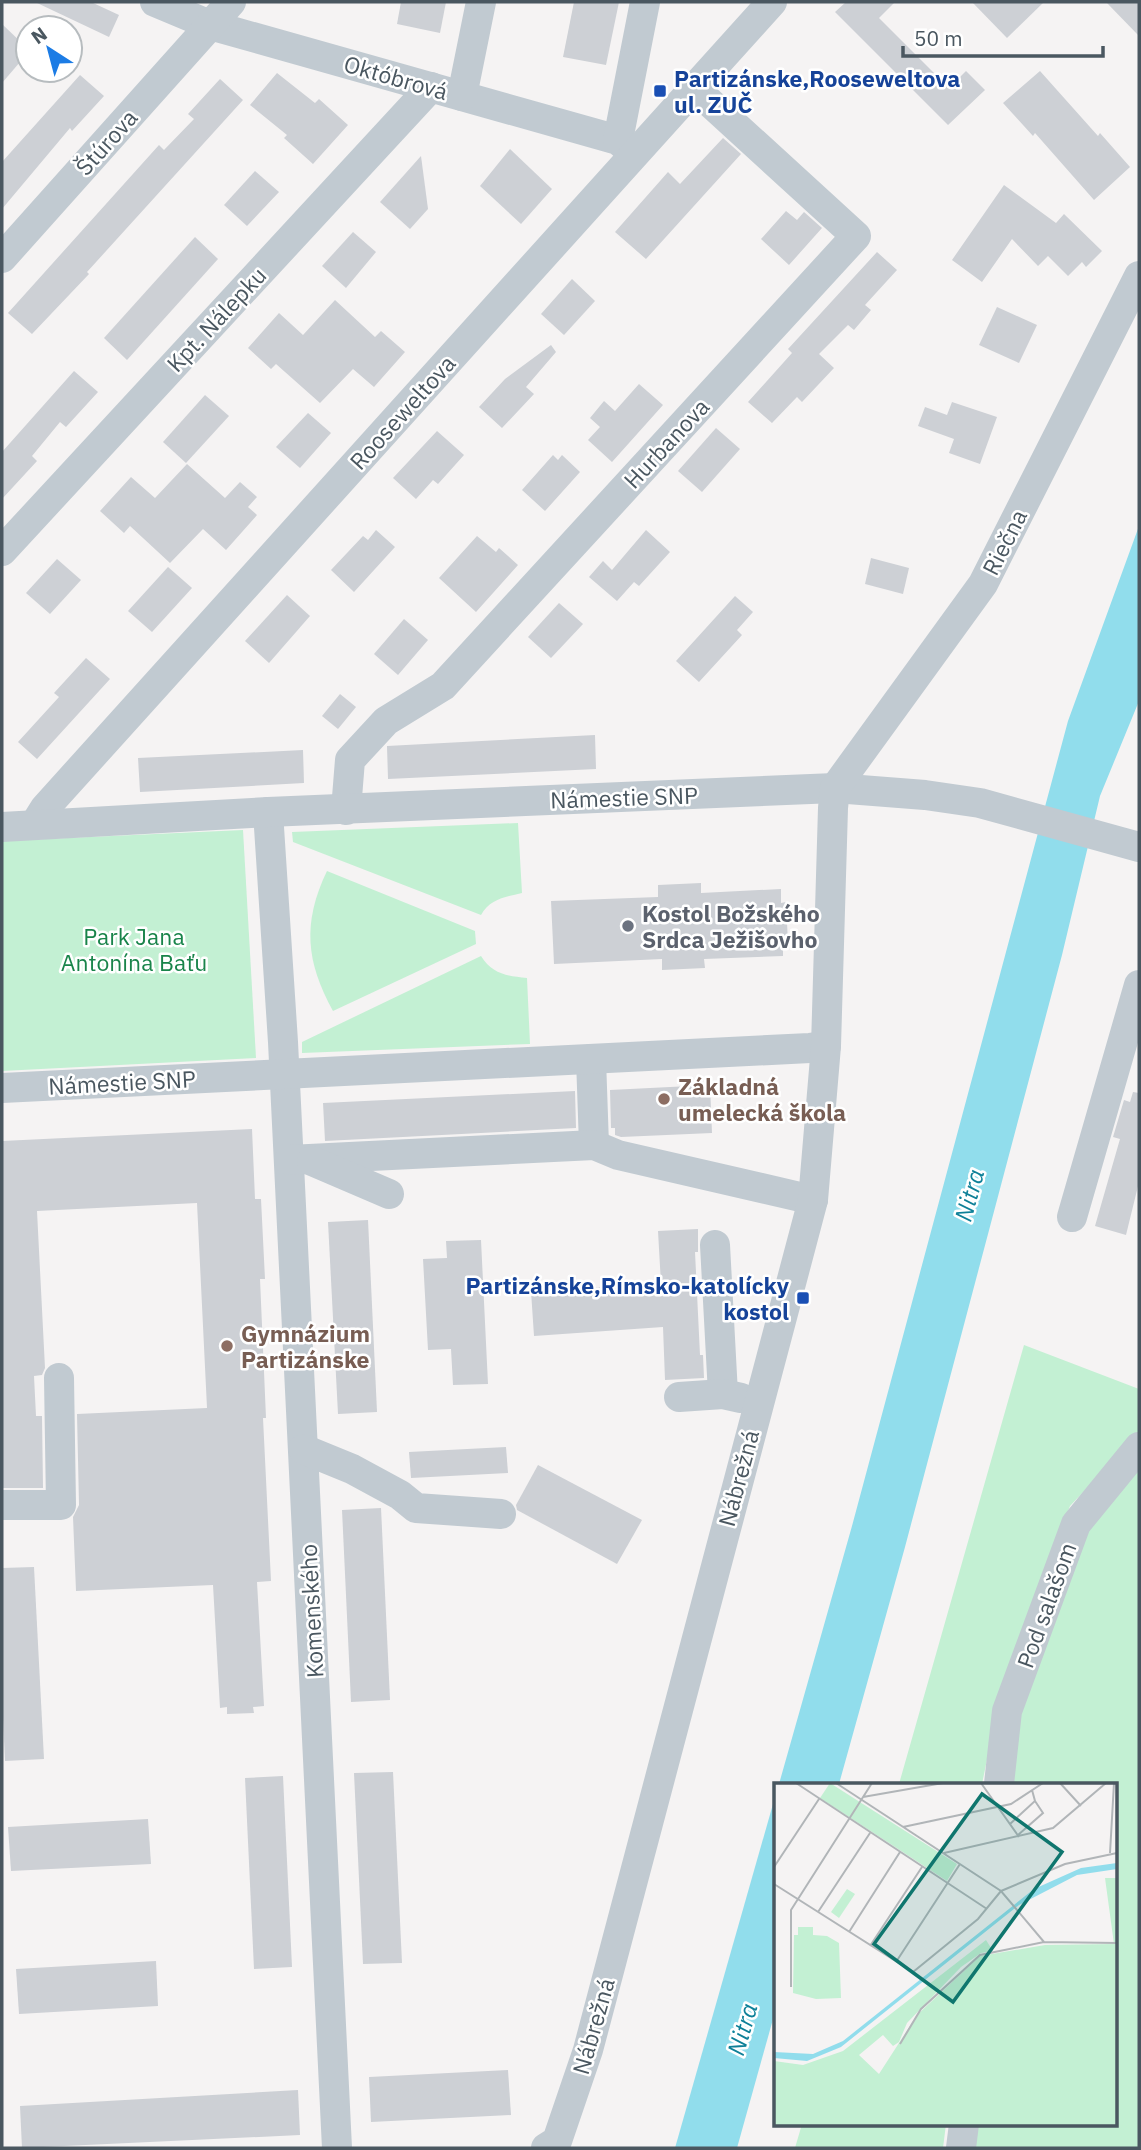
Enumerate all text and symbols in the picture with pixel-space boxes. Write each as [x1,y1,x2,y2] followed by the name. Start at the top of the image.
[14,14,84,84] north arrow
[903,14,1102,58] scale bar
[26,21,52,49] text: N
[914,24,963,52] text: 50 m
[341,48,451,106] street label: Októbrová
[674,63,960,119] place label: Partizánske,Rooseweltova ul. ZUČ
[652,83,668,99] marker: Partizánske,Rooseweltova ul. ZUČ
[68,103,144,181] street label: Štúrova
[160,260,272,378] street label: Kpt. Nálepku
[343,348,461,476] street label: Rooseweltova
[617,392,715,494] street label: Hurbanova
[975,504,1033,580] street label: Riečna
[550,779,698,815] street label: Námestie SNP
[642,898,820,954] place label: Kostol Božského Srdca Ježišovho
[620,918,636,934] marker: Kostol Božského Srdca Ježišovho
[61,921,207,977] park label: Park Jana Antonína Baťu
[47,1063,197,1101] street label: Námestie SNP
[678,1071,846,1127] place label: Základná umelecká škola
[656,1091,672,1107] marker: Základná umelecká škola
[947,1165,991,1225] water label: Nitra
[466,1270,790,1326] place label: Partizánske,Rímsko-katolícky kostol
[795,1290,811,1306] marker: Partizánske,Rímsko-katolícky kostol
[241,1318,370,1374] place label: Gymnázium Partizánske
[219,1338,235,1354] marker: Gymnázium Partizánske
[711,1426,765,1530] street label: Nábrežná
[1009,1538,1083,1672] street label: Pod salašom
[293,1543,329,1679] street label: Komenského
[774,1783,1116,2126] inset map
[565,1974,621,2078] street label: Nábrežná
[719,1999,765,2059] water label: Nitra

